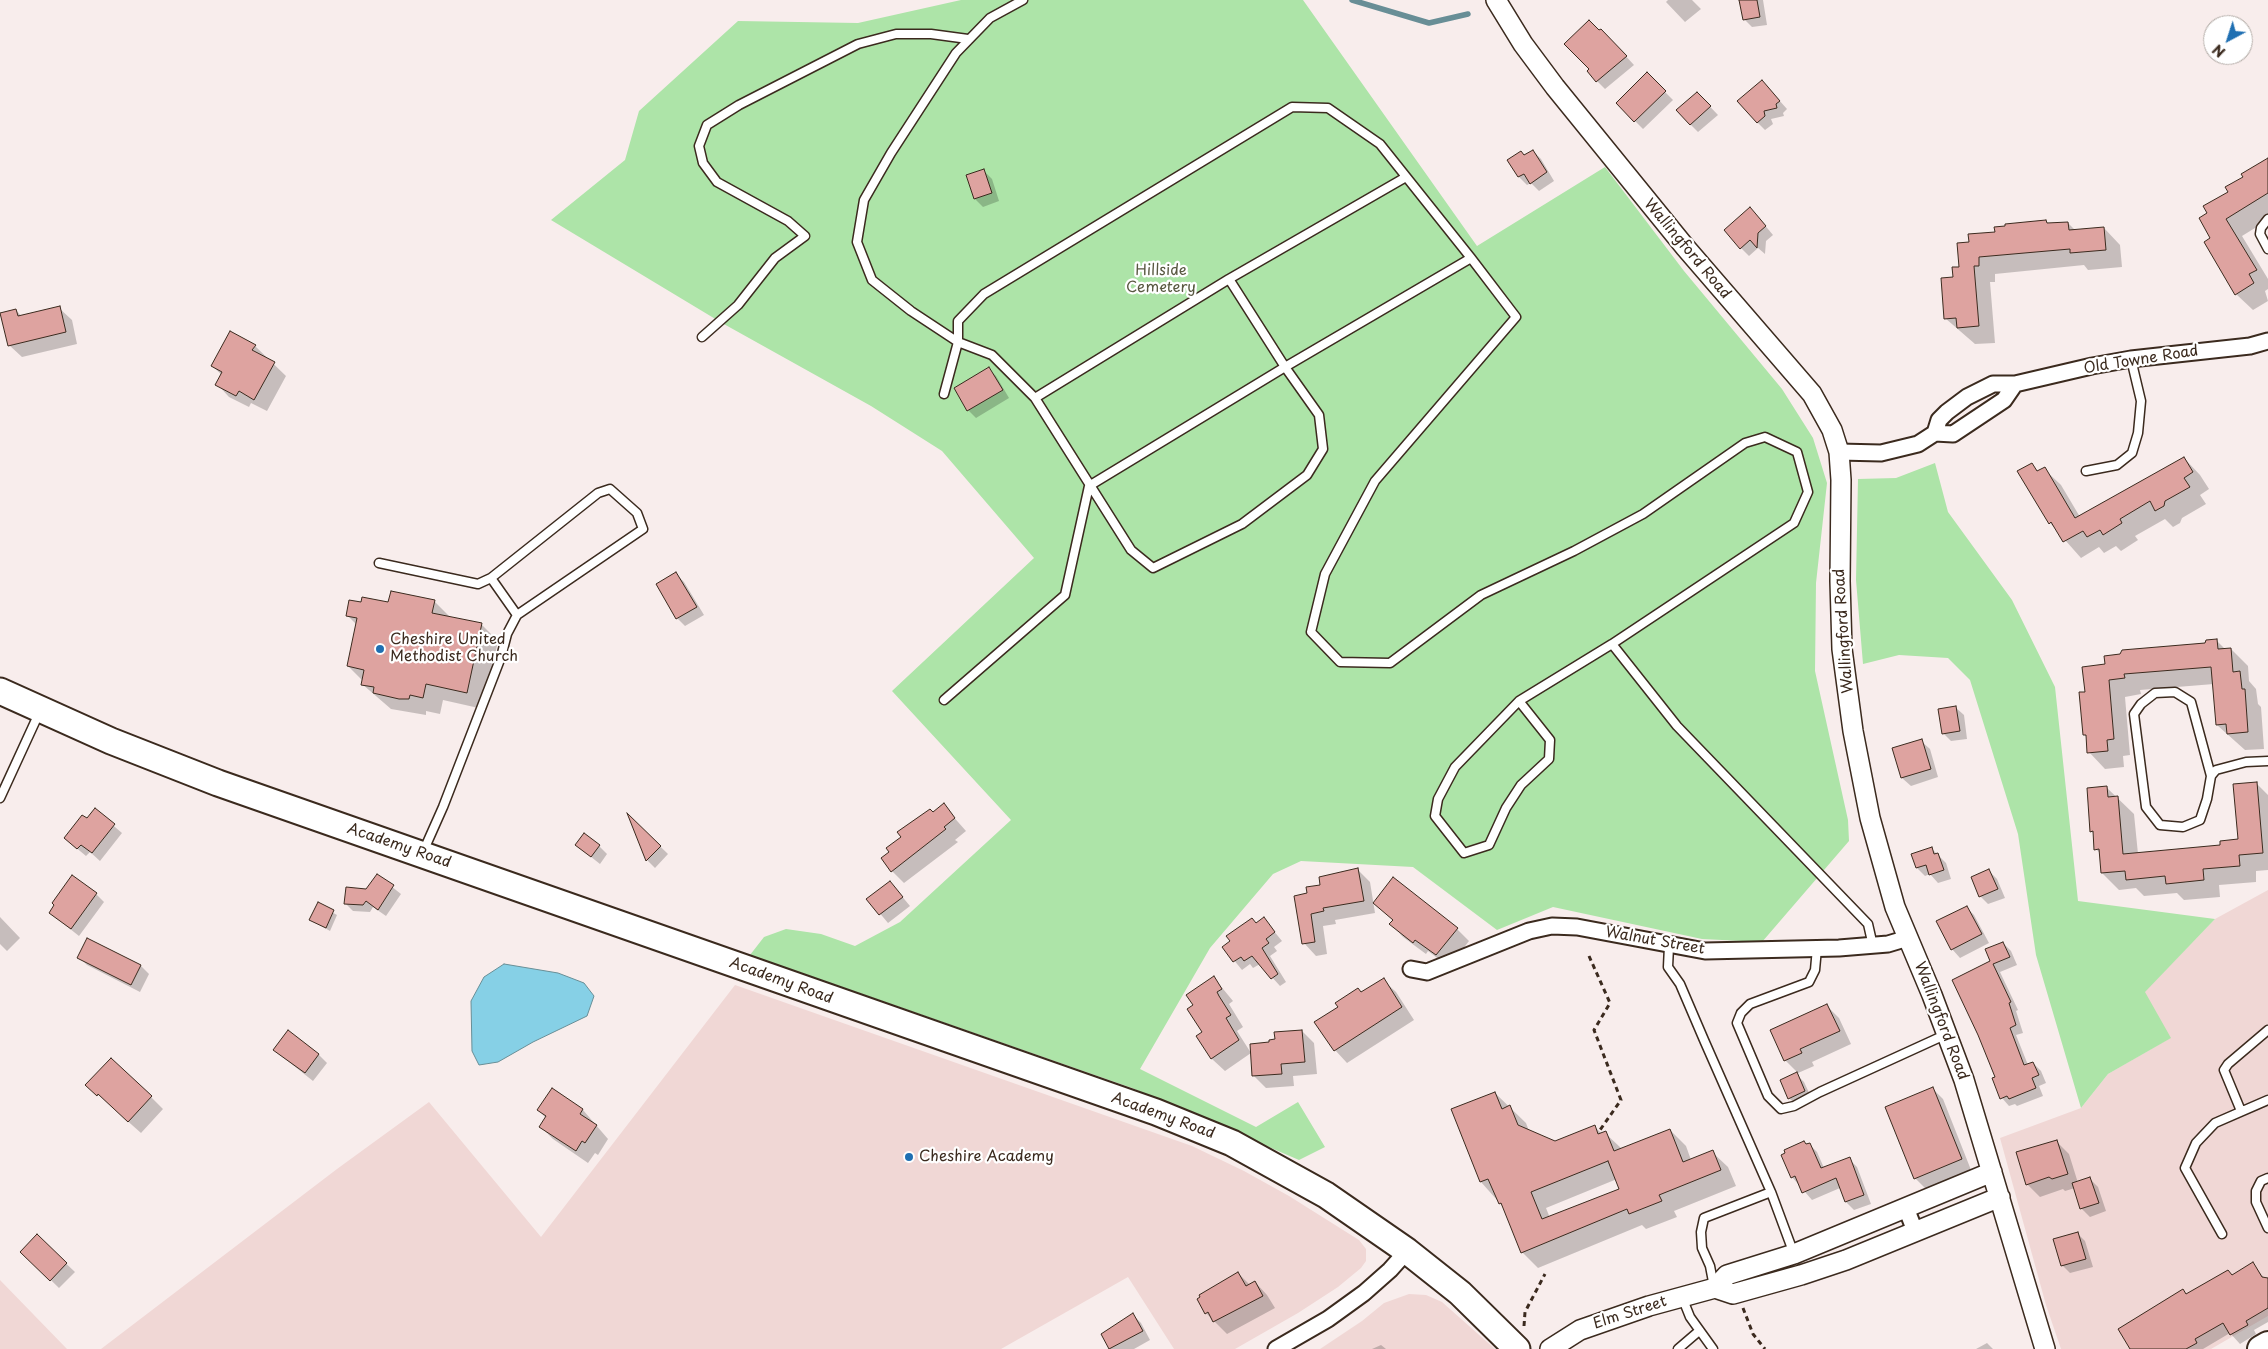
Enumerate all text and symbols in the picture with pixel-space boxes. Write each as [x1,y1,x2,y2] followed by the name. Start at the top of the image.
[2203,15,2253,65] north arrow
[2208,39,2230,63] text: N
[1640,195,1734,303] street label: Wallingford Road
[1126,262,1196,297] park label: Hillside Cemetery
[2082,342,2200,378] street label: Old Towne Road
[1831,568,1857,694] street label: Wallingford Road
[390,631,518,666] place label: Cheshire United Methodist Church
[374,643,386,655] marker: Cheshire United Methodist Church
[345,820,453,872] street label: Academy Road
[1604,923,1706,959] street label: Walnut Street
[727,954,835,1008] street label: Academy Road
[1910,959,1972,1083] street label: Wallingford Road
[1109,1089,1217,1143] street label: Academy Road
[919,1148,1054,1166] place label: Cheshire Academy
[903,1151,915,1163] marker: Cheshire Academy
[1591,1293,1669,1333] street label: Elm Street

